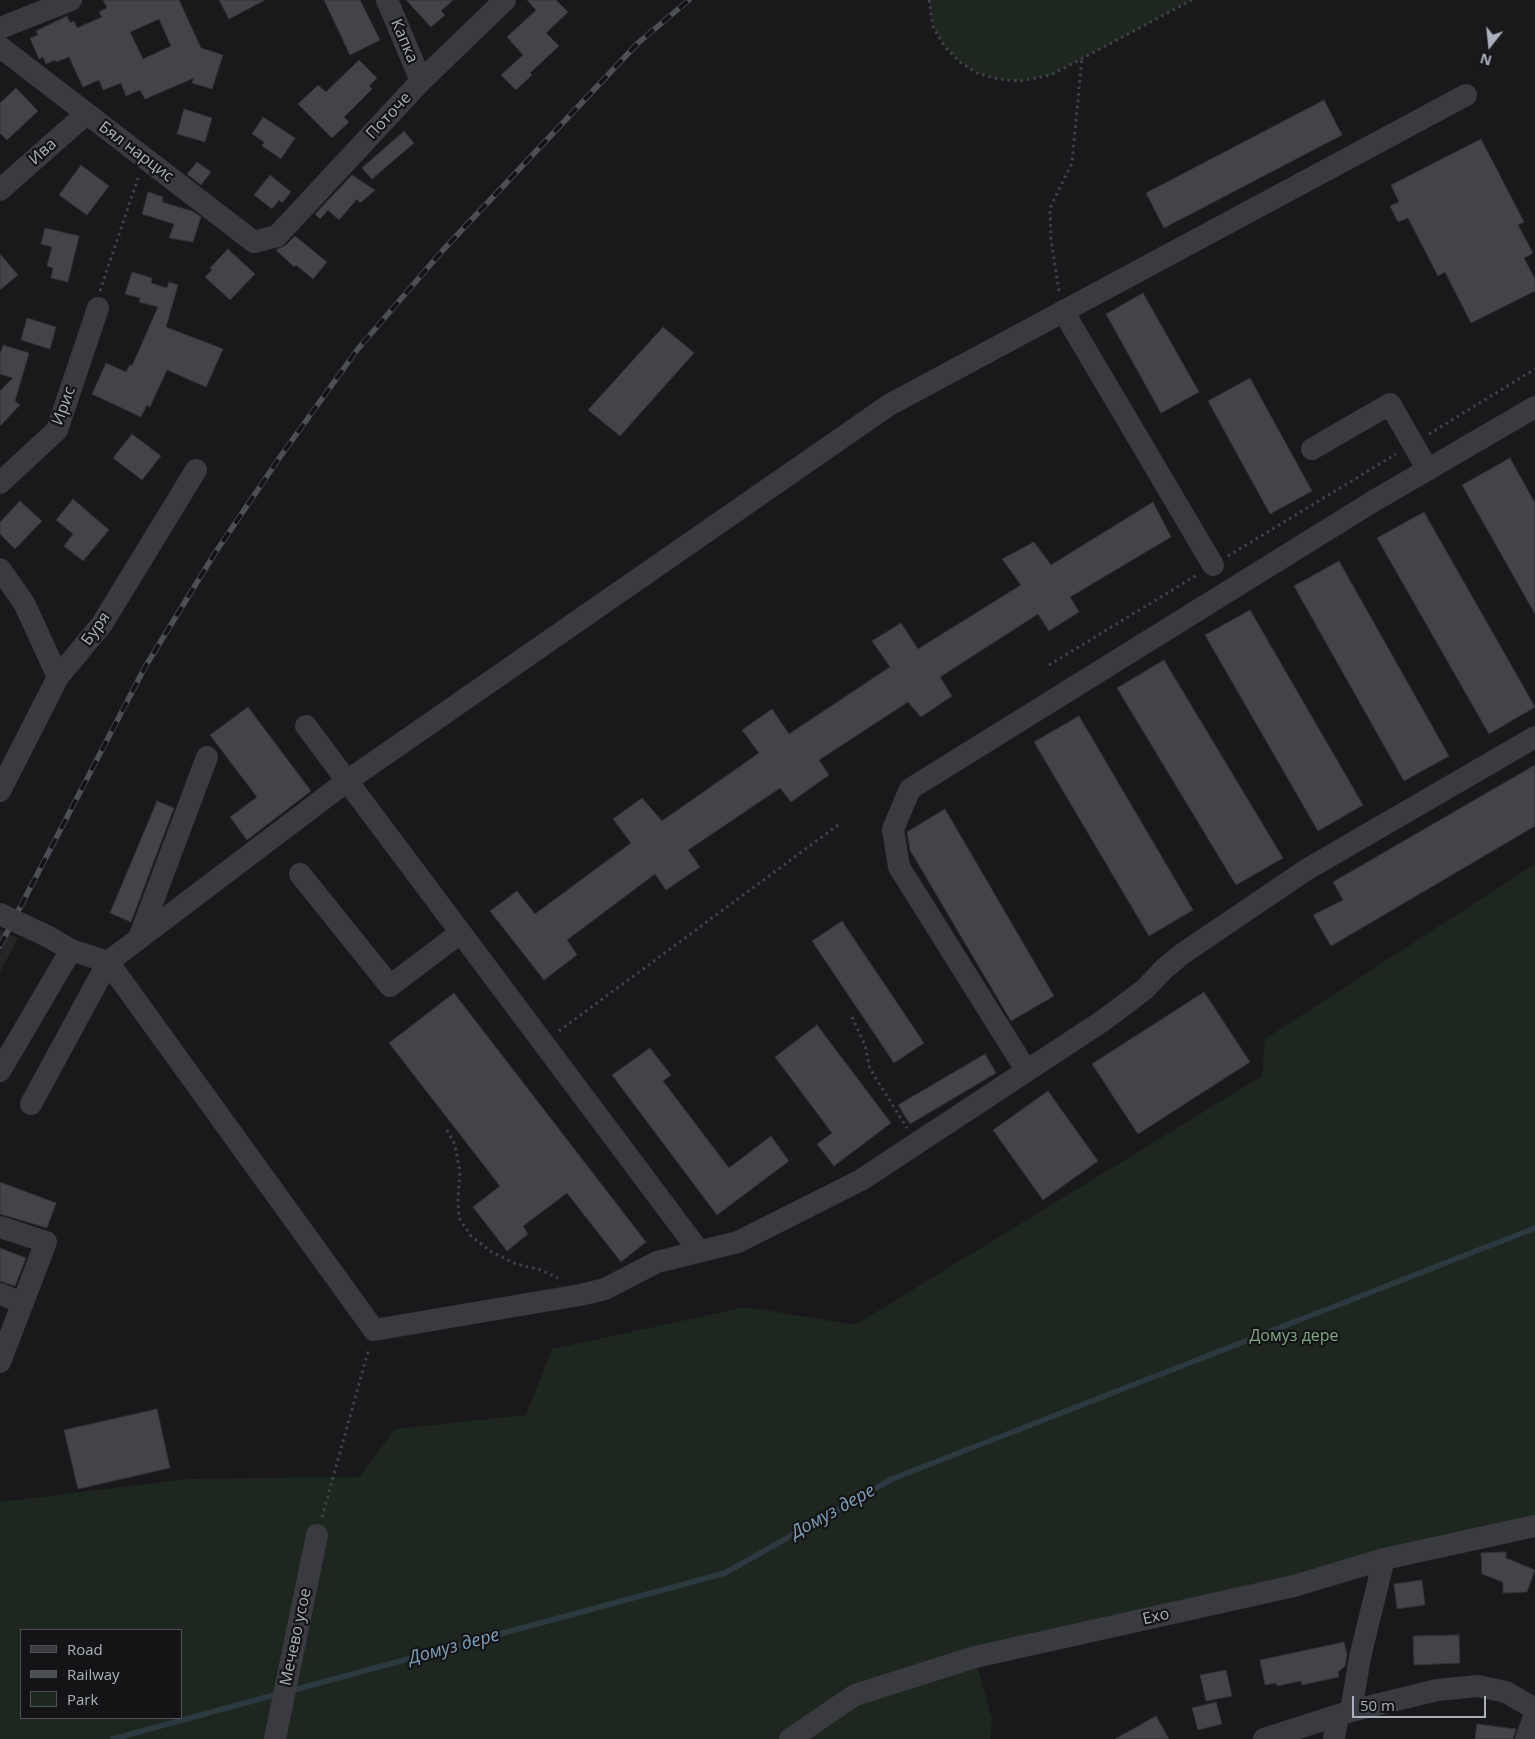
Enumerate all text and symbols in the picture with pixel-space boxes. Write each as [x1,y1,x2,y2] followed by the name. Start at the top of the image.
[386,16,422,66] street label: Капка
[1465,20,1515,70] north arrow
[1478,49,1494,71] text: N
[362,89,416,143] street label: Поточе
[95,118,177,186] street label: Бял нарцис
[25,135,61,169] street label: Ива
[48,384,80,428] street label: Ирис
[78,609,114,649] street label: Буря
[1249,1326,1339,1346] park label: Домуз дере
[787,1480,879,1544] water label: Домуз дере
[276,1586,316,1688] street label: Мечево усое
[1141,1605,1171,1629] street label: Ехо
[406,1624,502,1670] water label: Домуз дере
[20,1629,182,1719] legend
[67,1639,103,1659] text: Road
[67,1664,120,1684] text: Railway
[1355,1686,1489,1718] scale bar
[67,1689,98,1709] text: Park
[1360,1695,1395,1715] text: 50 m

